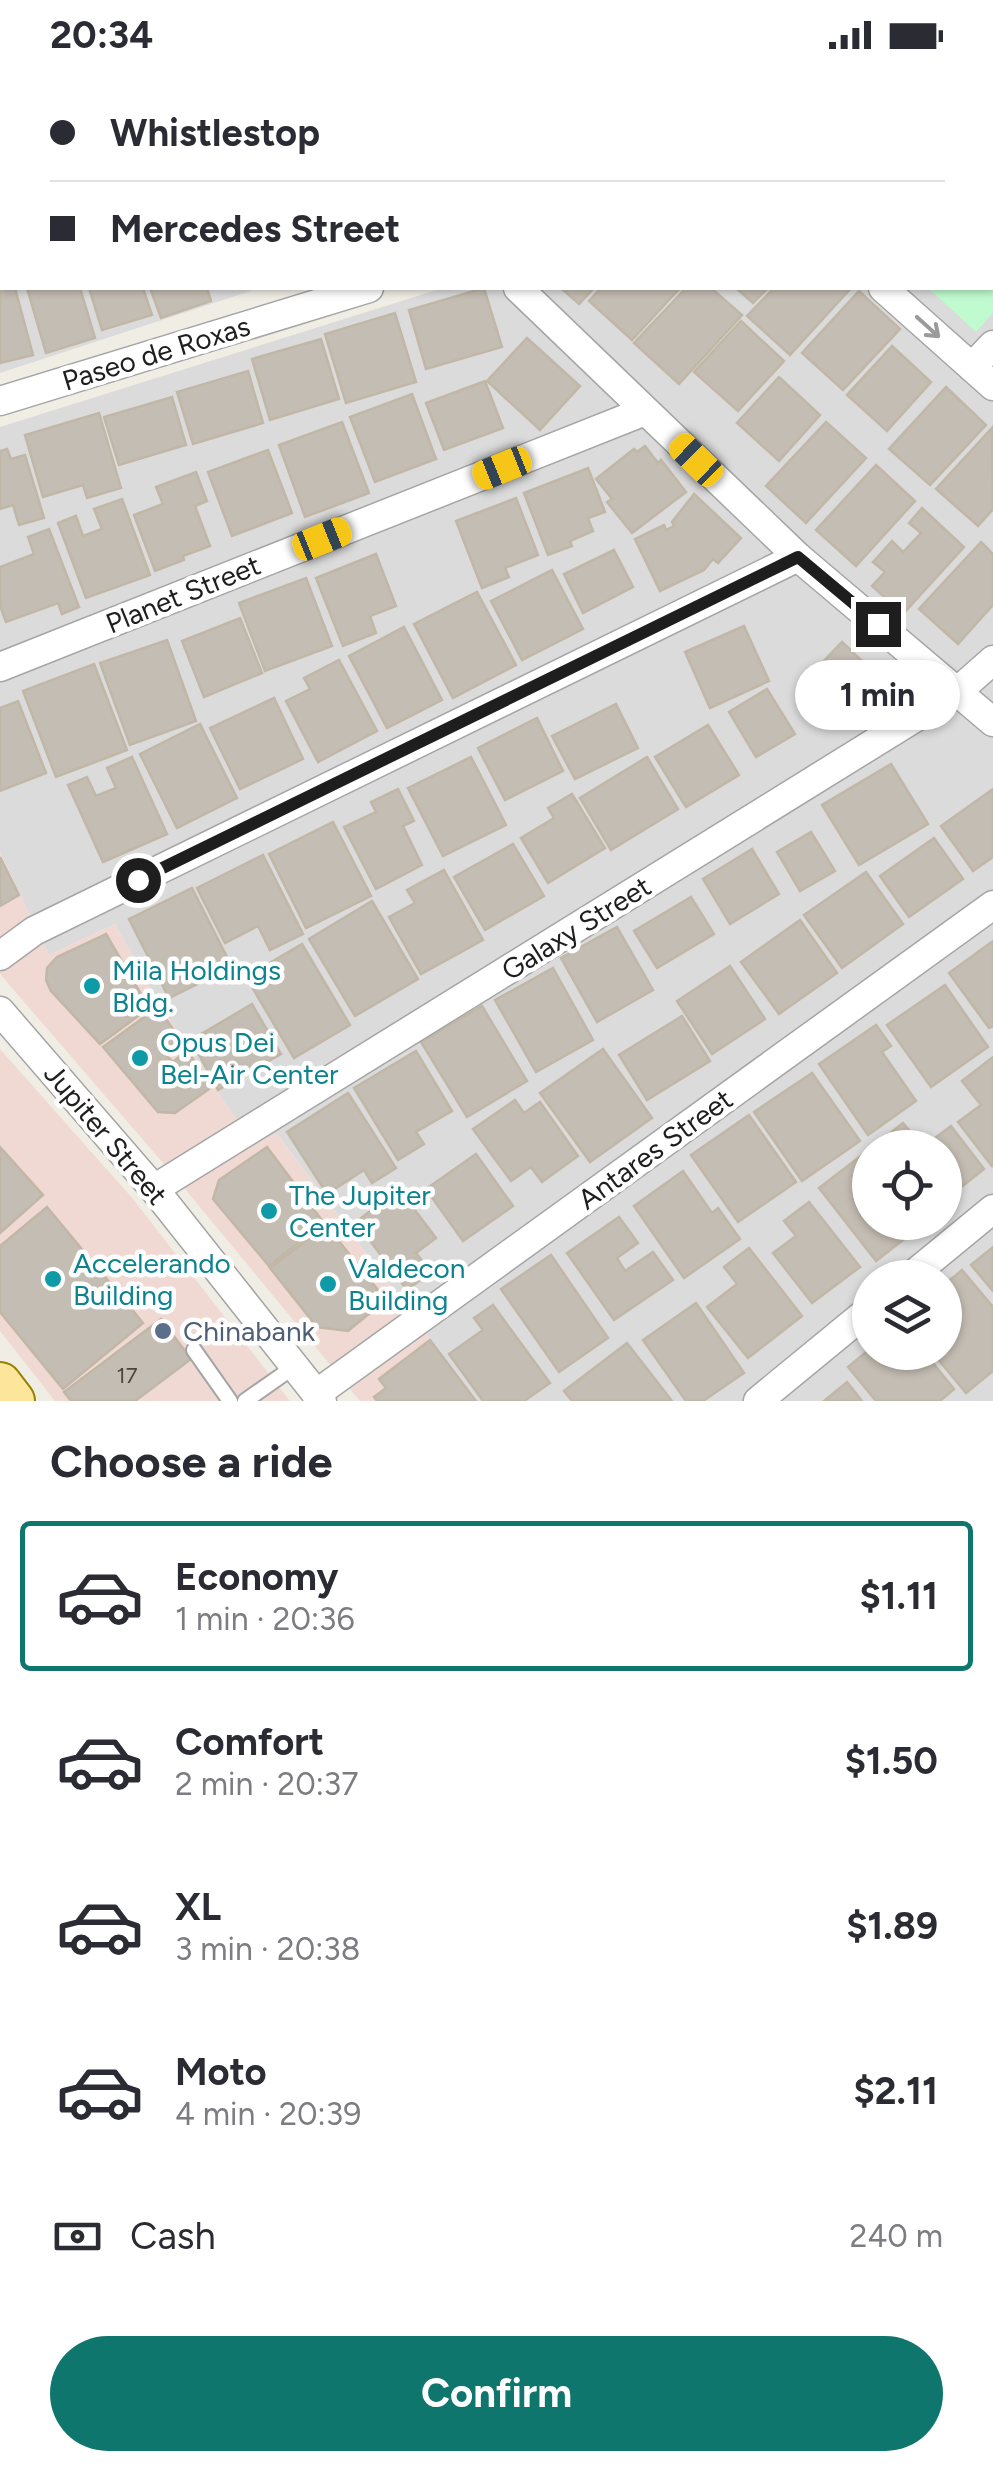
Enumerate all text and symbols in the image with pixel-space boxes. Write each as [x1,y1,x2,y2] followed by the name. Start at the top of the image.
[50,12,153,58] text: 20:34
[110,110,320,156] text: Whistlestop
[110,206,400,252] text: Mercedes Street
[58,308,254,398] street label: Paseo de Roxas
[915,316,940,339] one-way arrow
[664,428,728,492] car
[469,443,535,493] car
[289,514,355,564] car
[101,548,265,640] street label: Planet Street
[856,602,901,647] route end
[796,659,960,729] callout: 1 min
[840,676,915,714] text: 1 min
[116,858,161,903] route start
[495,869,657,987] street label: Galaxy Street
[112,953,281,1019] place label: Mila Holdings Bldg.
[81,975,103,997] marker: Mila Holdings Bldg.
[160,1025,339,1091] place label: Opus Dei Bel-Air Center
[129,1047,151,1069] marker: Opus Dei Bel-Air Center
[37,1057,175,1211] street label: Jupiter Street
[571,1082,739,1216] street label: Antares Street
[852,1130,962,1370] map controls
[852,1130,962,1240] button: locate
[289,1178,431,1244] place label: The Jupiter Center
[258,1200,280,1222] marker: The Jupiter Center
[73,1246,231,1312] place label: Accelerando Building
[348,1251,465,1317] place label: Valdecon Building
[852,1260,962,1370] button: layers
[42,1268,64,1290] marker: Accelerando Building
[317,1273,339,1295] marker: Valdecon Building
[183,1314,316,1348] place label: Chinabank
[152,1320,174,1342] marker: Chinabank
[117,1362,138,1389] house number: 17
[50,1434,332,1488] text: Choose a ride
[55,1551,145,1641] icon: car
[175,1554,338,1600] text: Economy
[859,1573,938,1619] text: $1.11
[175,1600,355,1638] text: 1 min · 20:36
[55,1716,145,1806] icon: car
[175,1719,324,1765] text: Comfort
[845,1738,938,1784] text: $1.50
[175,1765,358,1803] text: 2 min · 20:37
[55,1881,145,1971] icon: car
[175,1884,221,1930] text: XL
[846,1903,938,1949] text: $1.89
[175,1930,360,1968] text: 3 min · 20:38
[55,2046,145,2136] icon: car
[175,2049,267,2095] text: Moto
[853,2068,938,2114] text: $2.11
[175,2095,361,2133] text: 4 min · 20:39
[50,2209,105,2264] icon: cash
[130,2213,216,2259] text: Cash
[850,2217,943,2255] text: 240 m
[50,2336,943,2451] button: Confirm

